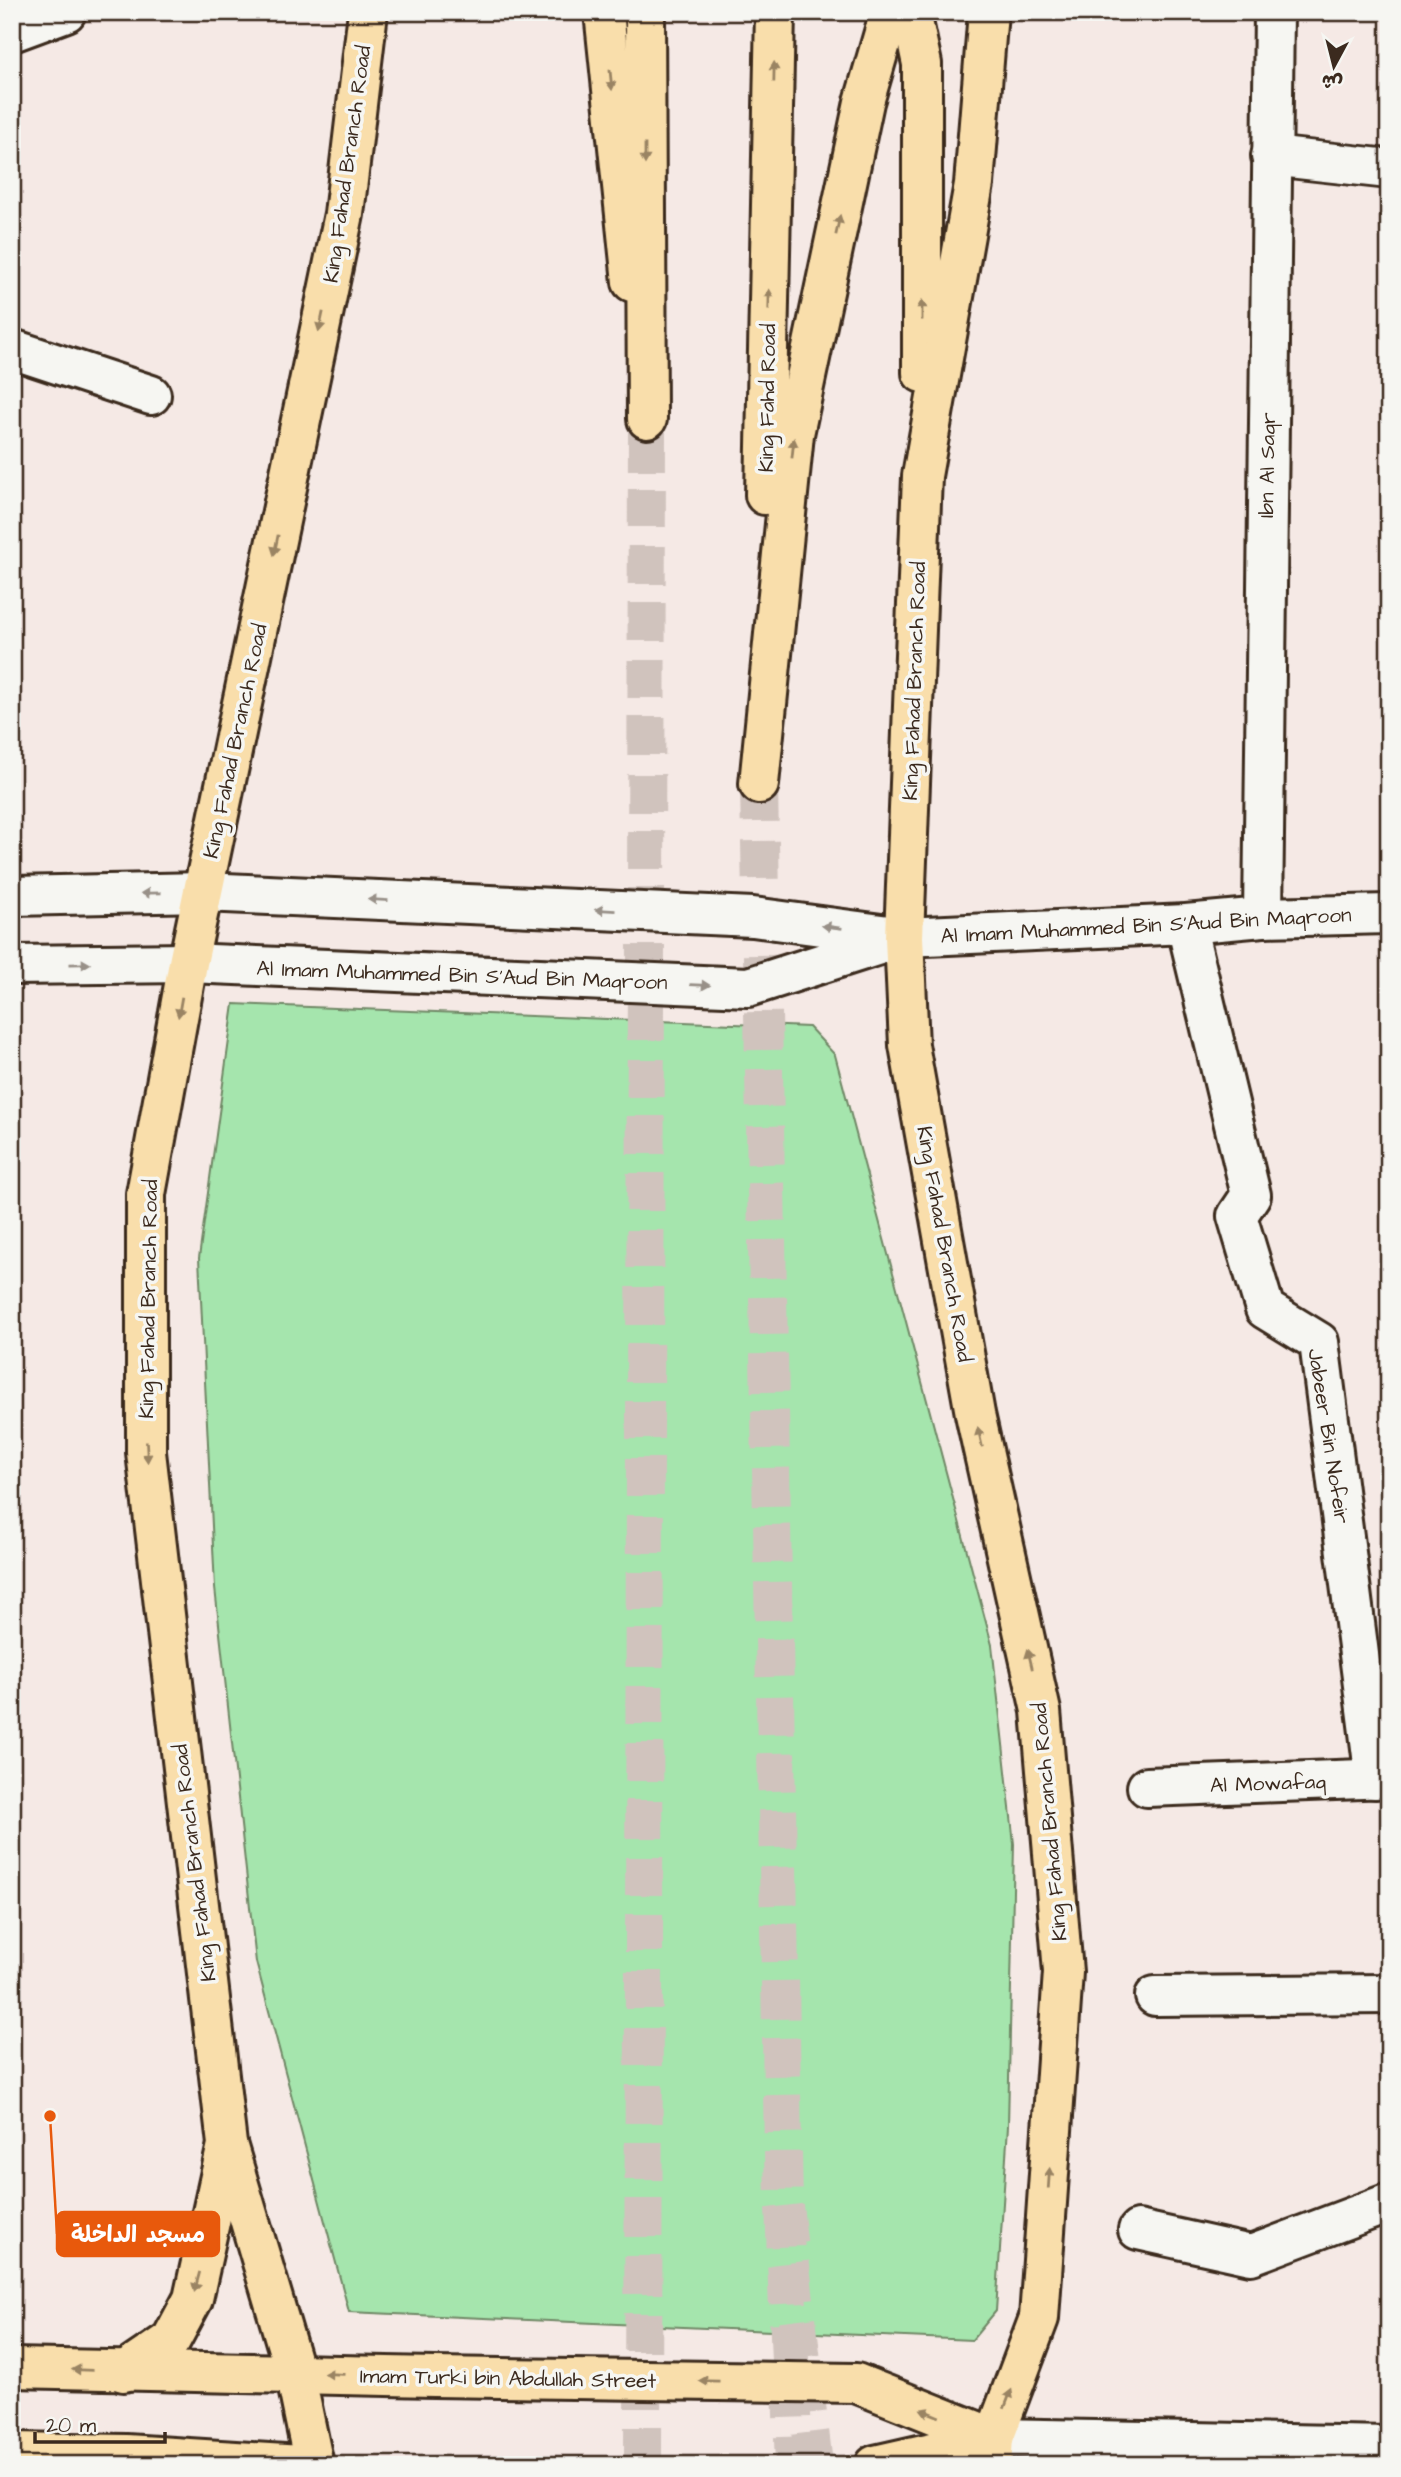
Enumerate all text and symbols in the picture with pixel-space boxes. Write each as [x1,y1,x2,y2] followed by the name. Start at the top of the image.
[1300,32,1370,102] north arrow
[316,43,381,285] street label: King Fahad Branch Road
[768,61,780,83] one-way arrow
[1320,67,1344,96] text: ش
[606,69,617,91] one-way arrow
[640,143,651,165] one-way arrow
[833,214,844,236] one-way arrow
[763,288,775,310] one-way arrow
[916,299,928,321] one-way arrow
[316,311,327,333] one-way arrow
[752,323,785,473] street label: King Fahd Road
[1252,412,1283,518] street label: Ibn Al Saqr
[787,437,798,459] one-way arrow
[270,534,281,556] one-way arrow
[896,561,935,801] street label: King Fahad Branch Road
[196,621,277,861] street label: King Fahad Branch Road
[139,888,161,899] one-way arrow
[367,895,389,906] one-way arrow
[940,900,1352,951] street label: Al Imam Muhammed Bin S'Aud Bin Maqroon
[594,905,616,916] one-way arrow
[821,922,843,933] one-way arrow
[256,954,668,997] street label: Al Imam Muhammed Bin S'Aud Bin Maqroon
[70,958,92,970] one-way arrow
[689,979,711,990] one-way arrow
[174,996,185,1018] one-way arrow
[907,1124,980,1365] street label: King Fahad Branch Road
[132,1179,167,1419] street label: King Fahad Branch Road
[1300,1346,1357,1526] street label: Jabeer Bin Nofeir
[975,1426,986,1448] one-way arrow
[142,1441,153,1463] one-way arrow
[1024,1648,1035,1670] one-way arrow
[1025,1701,1076,1942] street label: King Fahad Branch Road
[166,1742,225,1983] street label: King Fahad Branch Road
[1210,1767,1327,1800] street label: Al Mowafaq
[1044,2167,1055,2189] one-way arrow
[57,2212,219,2256] callout: مسجد الداخلة
[71,2219,205,2251] text: مسجد الداخلة
[191,2271,202,2293] one-way arrow
[360,2361,657,2396] street label: Imam Turki bin Abdullah Street
[71,2365,93,2376] one-way arrow
[323,2369,345,2380] one-way arrow
[697,2375,719,2387] one-way arrow
[1003,2389,1014,2410] one-way arrow
[35,2400,164,2444] scale bar
[920,2407,941,2418] one-way arrow
[46,2411,97,2440] text: 20 m

